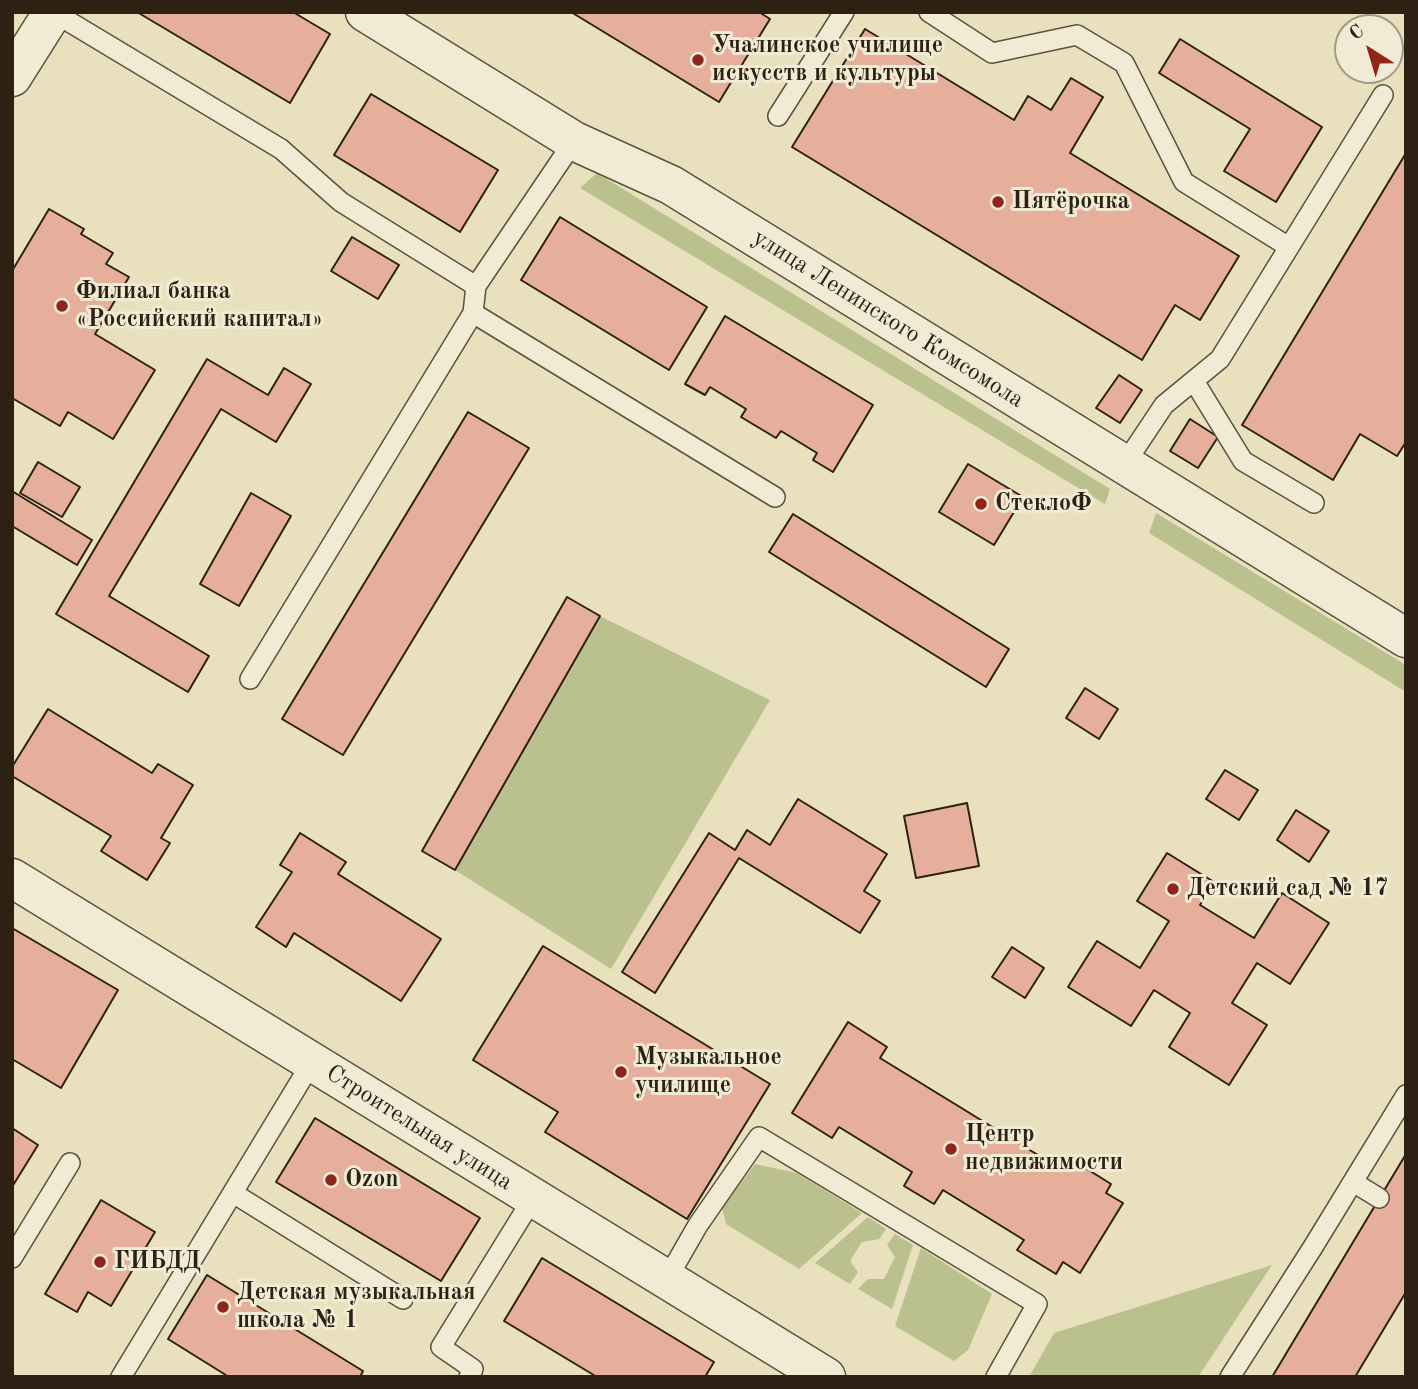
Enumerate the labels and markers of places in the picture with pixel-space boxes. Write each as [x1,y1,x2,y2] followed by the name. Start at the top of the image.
[712,32,943,88] place label: Учалинское училище искусств и культуры
[690,52,706,68] marker: Учалинское училище искусств и культуры
[1012,188,1130,216] place label: Пятёрочка
[990,194,1006,210] marker: Пятёрочка
[76,278,323,334] place label: Филиал банка «Российский капитал»
[54,298,70,314] marker: Филиал банка «Российский капитал»
[995,490,1091,518] place label: СтеклоФ
[973,496,989,512] marker: СтеклоФ
[1187,875,1389,903] place label: Детский сад № 17
[1165,881,1181,897] marker: Детский сад № 17
[635,1044,782,1100] place label: Музыкальное училище
[613,1064,629,1080] marker: Музыкальное училище
[965,1121,1123,1177] place label: Центр недвижимости
[943,1141,959,1157] marker: Центр недвижимости
[345,1166,399,1194] place label: Ozon
[323,1172,339,1188] marker: Ozon
[114,1248,201,1276] place label: ГИБДД
[92,1254,108,1270] marker: ГИБДД
[237,1279,476,1335] place label: Детская музыкальная школа № 1
[215,1299,231,1315] marker: Детская музыкальная школа № 1

